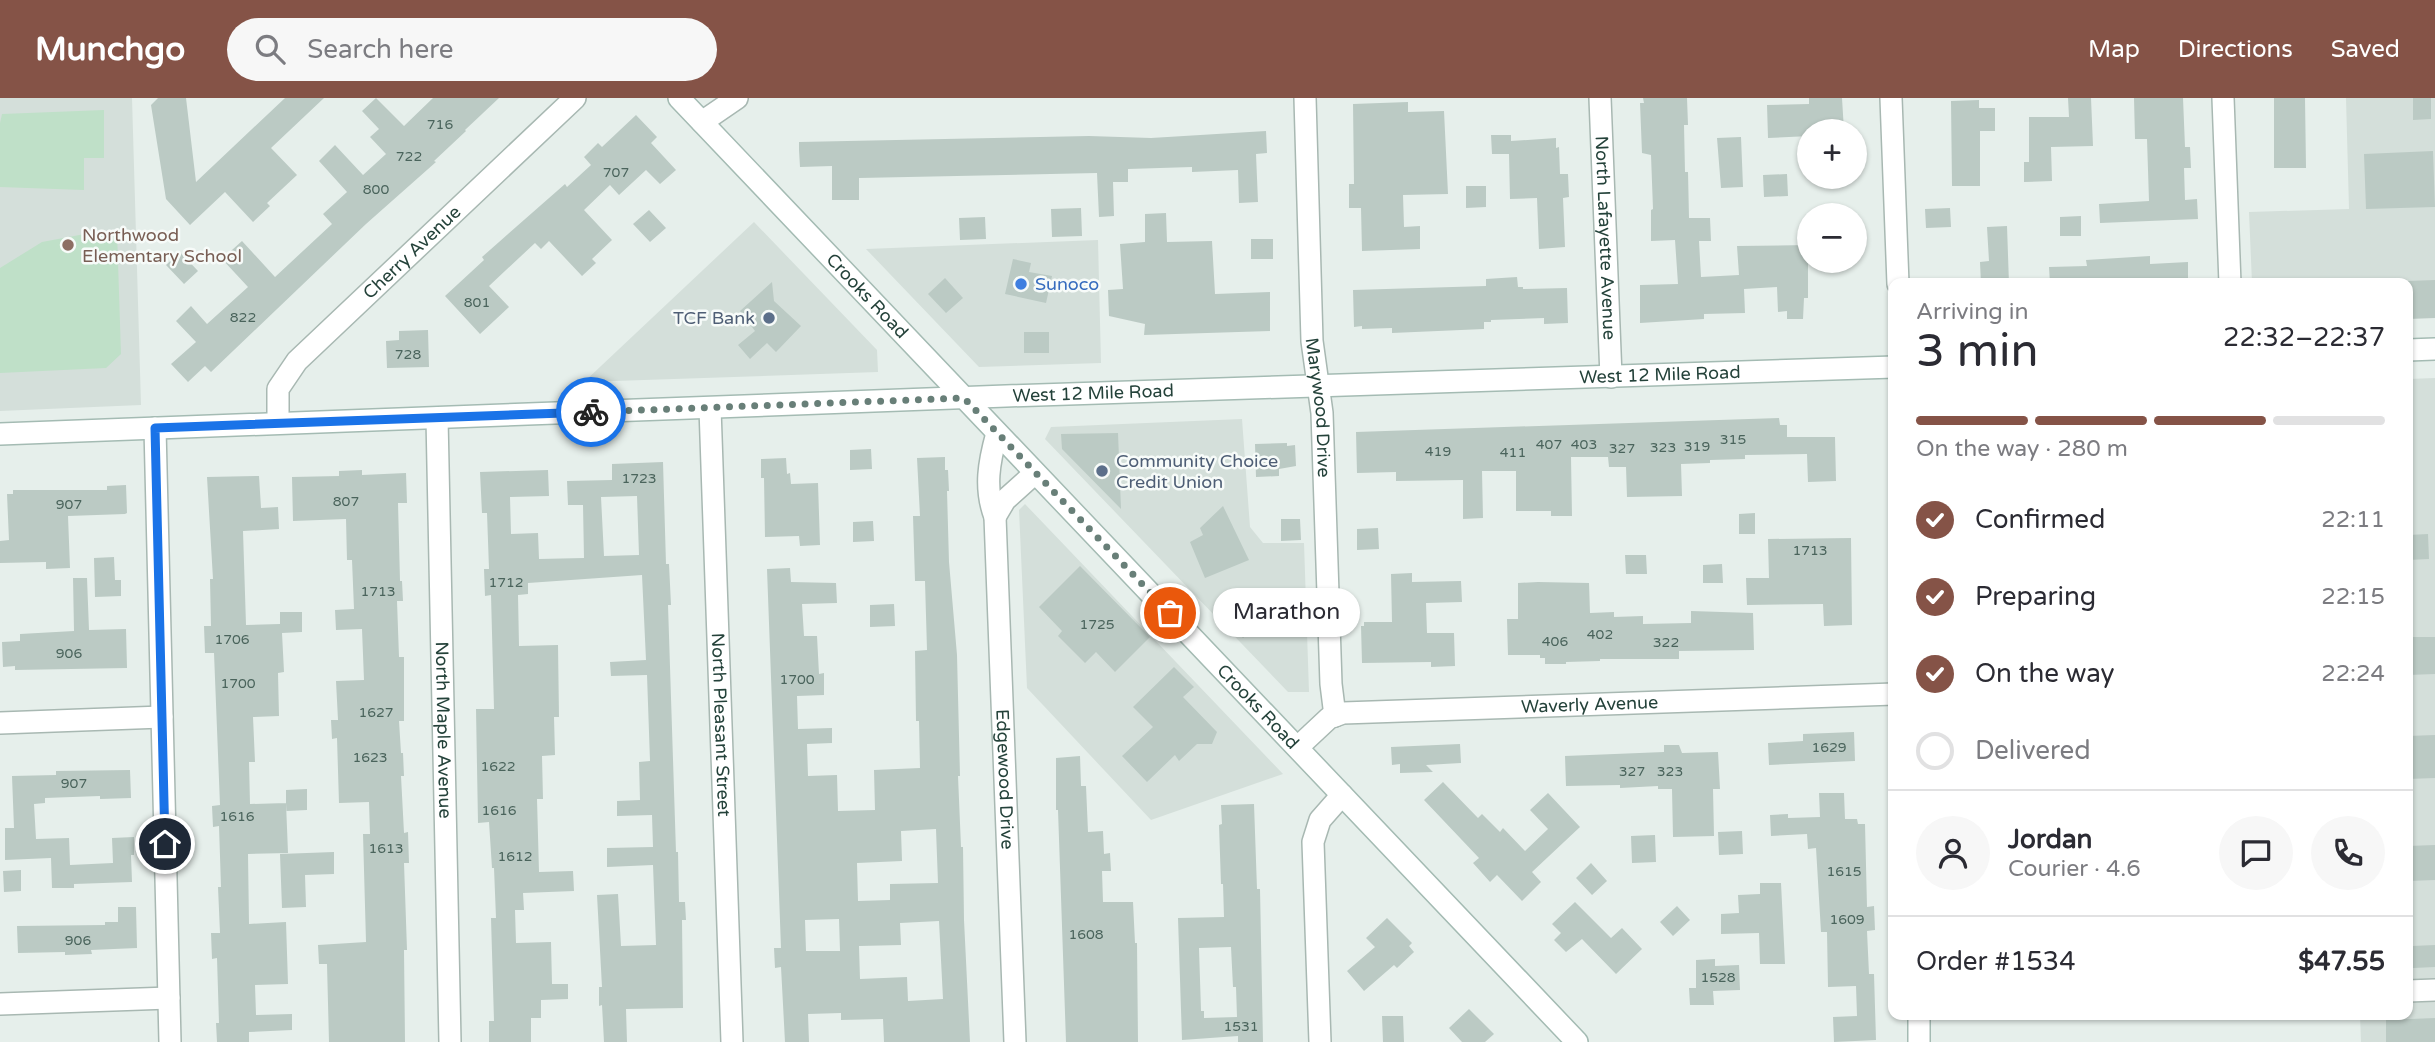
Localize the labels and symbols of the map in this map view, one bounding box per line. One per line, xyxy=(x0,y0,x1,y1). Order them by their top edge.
house number: 716 xyxy=(427,116,453,133)
street label: North Lafayette Avenue xyxy=(1591,135,1621,340)
house number: 722 xyxy=(396,148,422,165)
house number: 707 xyxy=(603,164,629,181)
house number: 800 xyxy=(363,181,389,198)
street label: Cherry Avenue xyxy=(358,201,465,304)
place label: Northwood Elementary School xyxy=(82,224,242,267)
marker: Northwood Elementary School xyxy=(60,237,76,253)
street label: Crooks Road xyxy=(822,249,913,343)
place label: Sunoco xyxy=(1035,273,1099,295)
marker: Sunoco xyxy=(1013,276,1029,292)
house number: 801 xyxy=(464,294,490,311)
place label: TCF Bank xyxy=(673,307,755,329)
house number: 822 xyxy=(230,309,256,326)
marker: TCF Bank xyxy=(761,310,777,326)
street label: Marywood Drive xyxy=(1301,336,1335,478)
house number: 728 xyxy=(395,346,421,363)
street label: West 12 Mile Road xyxy=(1579,361,1741,388)
courier xyxy=(556,377,626,447)
street label: West 12 Mile Road xyxy=(1012,380,1174,407)
house number: 315 xyxy=(1720,431,1746,448)
house number: 407 xyxy=(1536,436,1562,453)
house number: 403 xyxy=(1571,436,1597,453)
house number: 319 xyxy=(1684,438,1710,455)
house number: 323 xyxy=(1650,439,1676,456)
house number: 327 xyxy=(1609,440,1635,457)
house number: 419 xyxy=(1425,443,1451,460)
house number: 411 xyxy=(1500,444,1526,461)
place label: Community Choice Credit Union xyxy=(1116,450,1278,493)
marker: Community Choice Credit Union xyxy=(1094,463,1110,479)
house number: 1723 xyxy=(621,470,657,487)
house number: 807 xyxy=(333,493,359,510)
house number: 907 xyxy=(56,496,82,513)
house number: 1713 xyxy=(1792,542,1828,559)
house number: 1712 xyxy=(488,574,524,591)
house number: 1713 xyxy=(360,583,396,600)
pin xyxy=(1140,583,1200,643)
callout: Marathon xyxy=(1212,588,1359,638)
house number: 1725 xyxy=(1079,616,1115,633)
house number: 402 xyxy=(1587,626,1613,643)
house number: 1706 xyxy=(214,631,250,648)
street label: North Pleasant Street xyxy=(707,632,735,817)
house number: 406 xyxy=(1542,633,1568,650)
house number: 322 xyxy=(1653,634,1679,651)
street label: North Maple Avenue xyxy=(431,641,456,819)
house number: 906 xyxy=(56,645,82,662)
street label: Crooks Road xyxy=(1212,659,1304,754)
house number: 1700 xyxy=(779,671,815,688)
house number: 1700 xyxy=(220,675,256,692)
street label: Waverly Avenue xyxy=(1521,691,1659,718)
house number: 1627 xyxy=(358,704,394,721)
street label: Edgewood Drive xyxy=(991,709,1019,850)
house number: 1629 xyxy=(1811,739,1847,756)
house number: 1623 xyxy=(352,749,388,766)
house number: 1622 xyxy=(480,758,516,775)
house number: 327 xyxy=(1619,763,1645,780)
house number: 323 xyxy=(1657,763,1683,780)
house number: 907 xyxy=(61,775,87,792)
house number: 1616 xyxy=(481,802,517,819)
house number: 1616 xyxy=(219,808,255,825)
pin xyxy=(135,814,195,874)
house number: 1613 xyxy=(368,840,404,857)
house number: 1612 xyxy=(497,848,533,865)
house number: 1615 xyxy=(1826,863,1862,880)
house number: 1609 xyxy=(1829,911,1865,928)
house number: 1608 xyxy=(1068,926,1104,943)
house number: 906 xyxy=(65,932,91,949)
house number: 1528 xyxy=(1700,969,1736,986)
house number: 1531 xyxy=(1223,1018,1259,1035)

